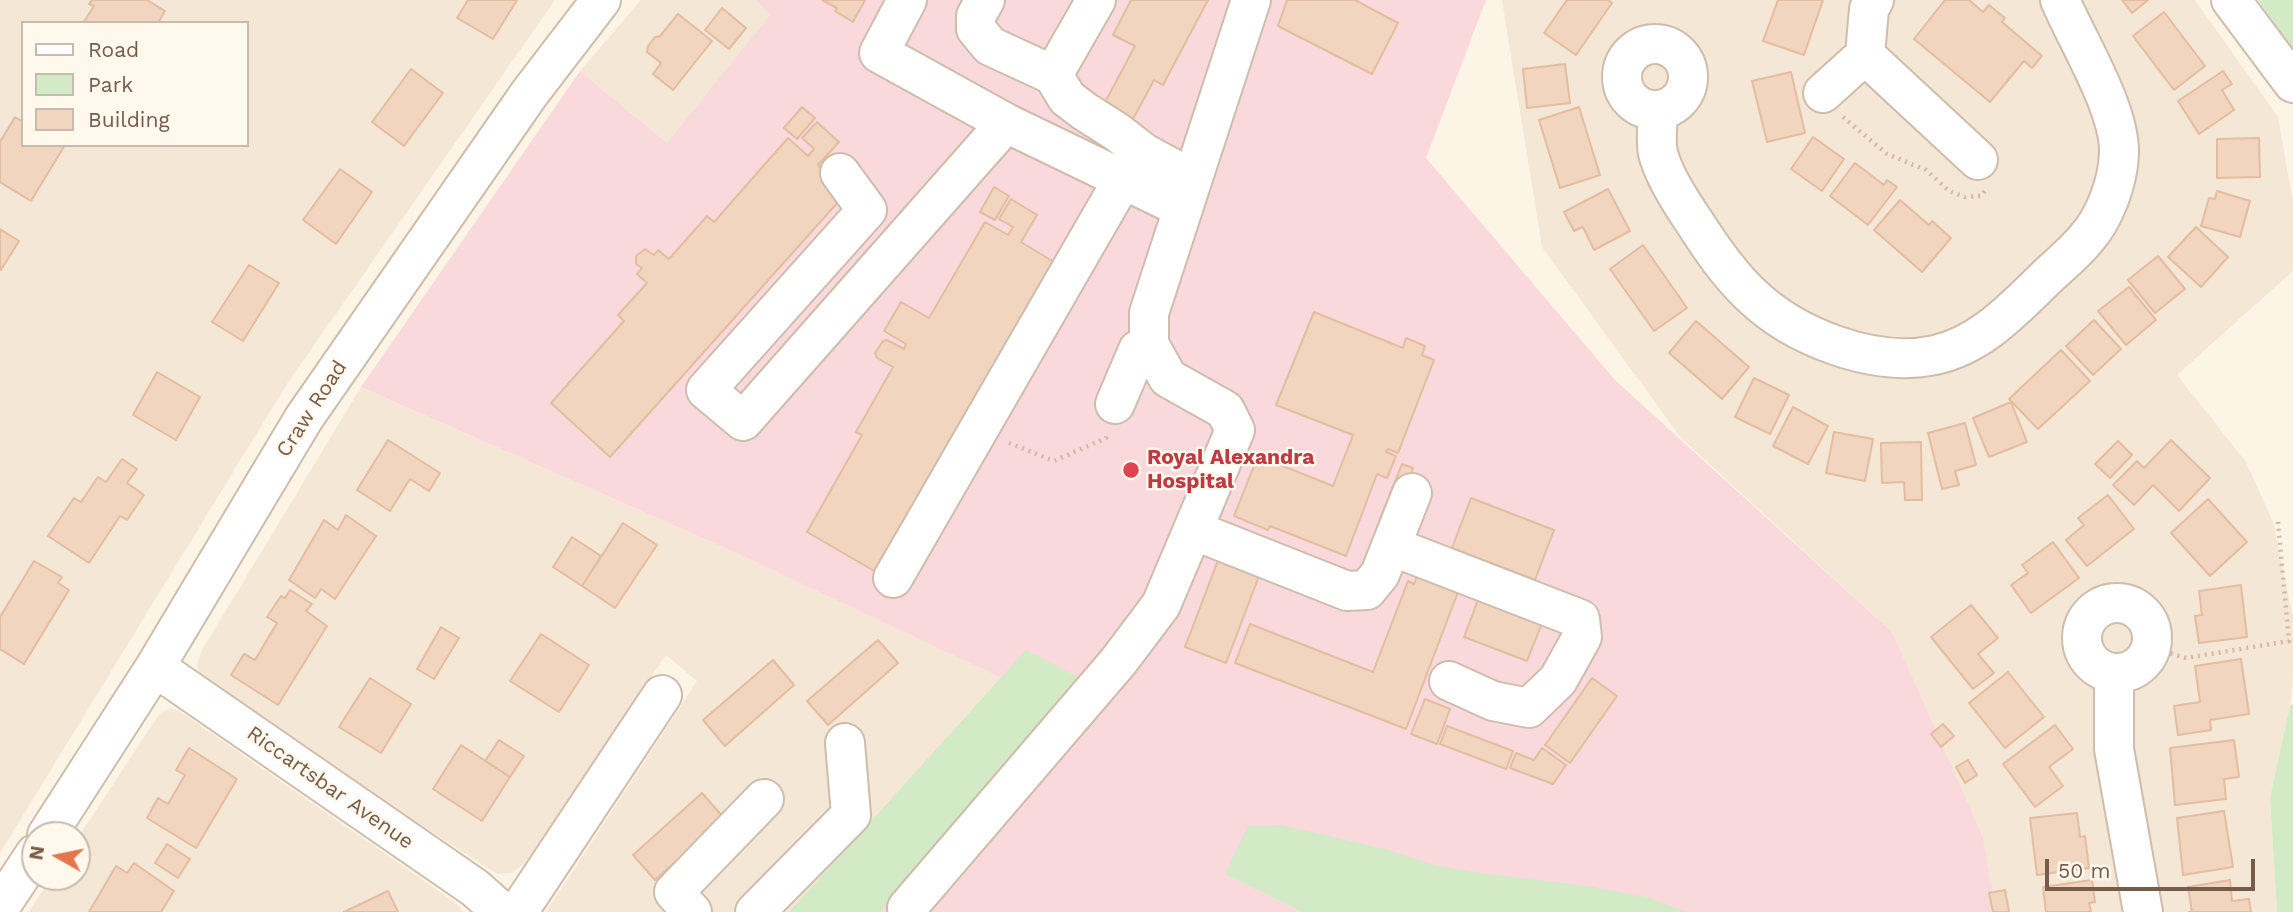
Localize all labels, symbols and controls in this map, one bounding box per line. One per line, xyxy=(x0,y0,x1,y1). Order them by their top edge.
legend xyxy=(21,21,248,147)
text: Road xyxy=(88,37,139,62)
text: Park xyxy=(88,72,133,97)
text: Building xyxy=(88,107,170,132)
street label: Craw Road xyxy=(271,356,353,462)
place label: Royal Alexandra Hospital xyxy=(1147,445,1314,495)
marker: Royal Alexandra Hospital xyxy=(1121,460,1141,480)
street label: Riccartsbar Avenue xyxy=(242,721,418,855)
north arrow xyxy=(21,821,91,891)
text: N xyxy=(24,844,49,862)
scale bar xyxy=(2048,846,2258,890)
text: 50 m xyxy=(2058,858,2110,883)

